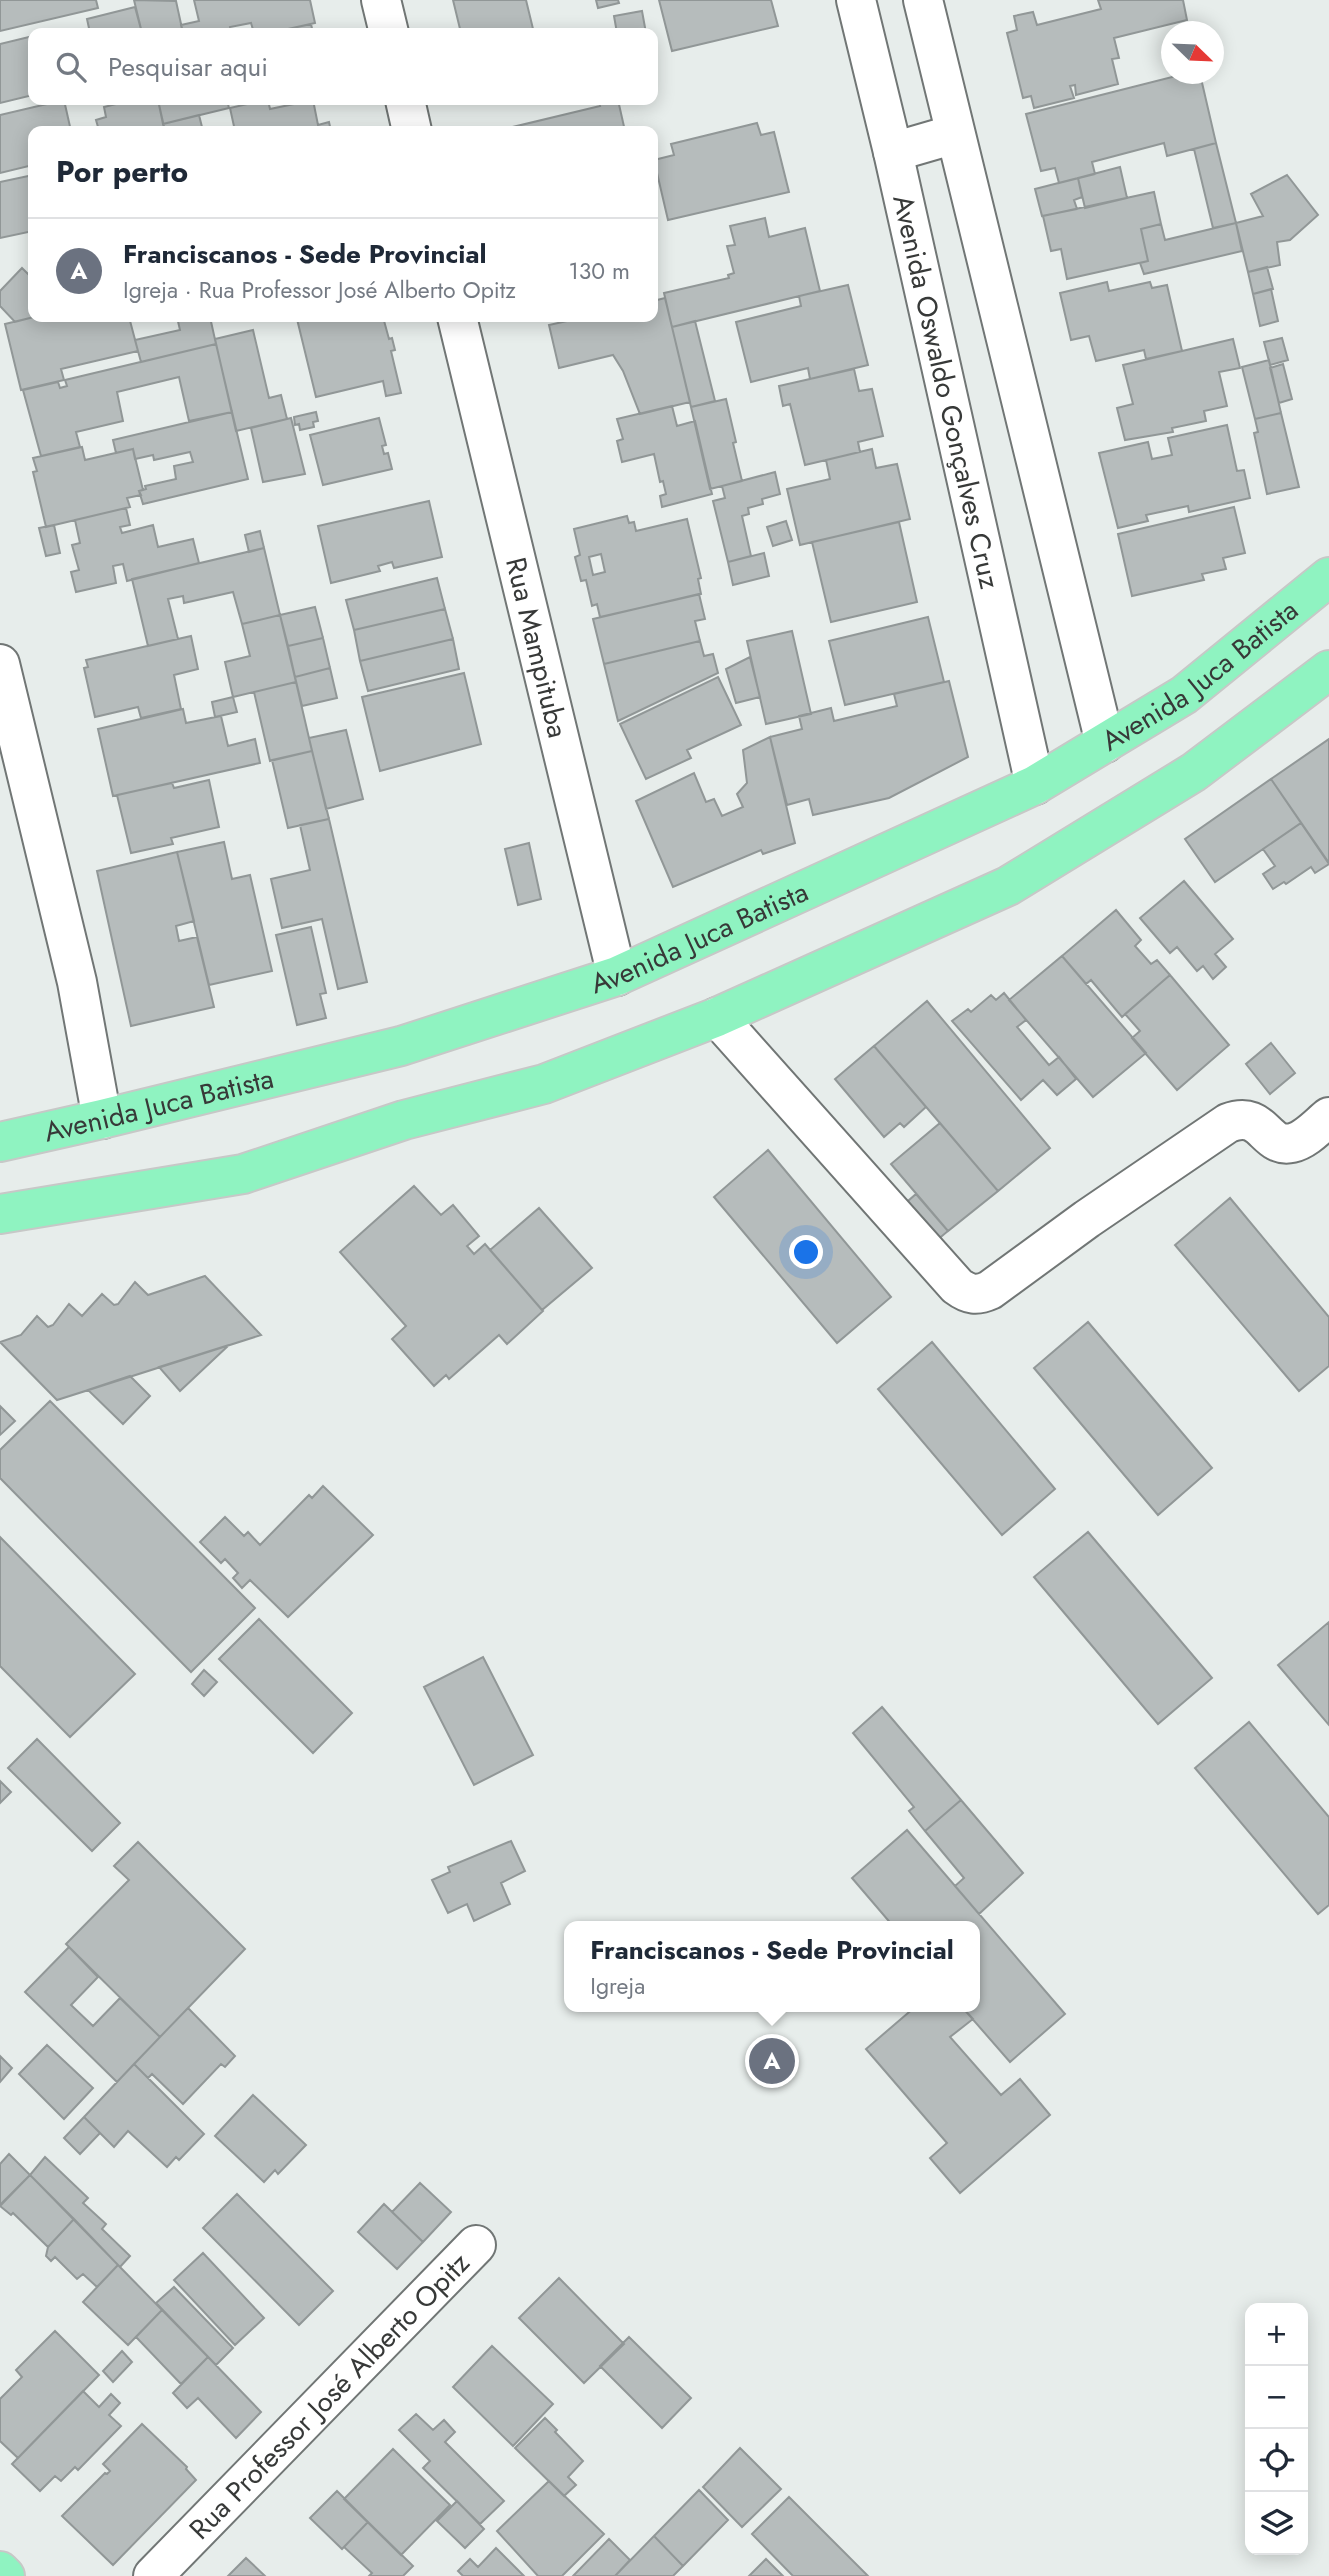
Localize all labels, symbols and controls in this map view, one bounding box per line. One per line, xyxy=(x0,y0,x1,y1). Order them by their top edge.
north arrow xyxy=(1161,21,1224,84)
search box xyxy=(28,28,658,105)
icon: search xyxy=(52,48,90,86)
text: Pesquisar aqui xyxy=(108,48,268,86)
text: Por perto xyxy=(56,150,188,193)
street label: Avenida Oswaldo Gonçalves Cruz xyxy=(882,191,1010,593)
text: Franciscanos - Sede Provincial xyxy=(123,235,486,273)
text: A xyxy=(71,254,87,288)
text: 130 m xyxy=(568,254,630,288)
text: Igreja · Rua Professor José Alberto Opitz xyxy=(123,273,516,307)
street label: Rua Mampituba xyxy=(495,553,578,742)
street label: Avenida Juca Batista xyxy=(1094,590,1307,761)
street label: Avenida Juca Batista xyxy=(585,871,815,1004)
street label: Avenida Juca Batista xyxy=(40,1058,278,1152)
your location xyxy=(789,1235,823,1269)
popup xyxy=(564,1921,980,2012)
text: Franciscanos - Sede Provincial xyxy=(590,1931,954,1969)
text: Igreja xyxy=(590,1969,645,2003)
pin: A xyxy=(749,2035,795,2087)
street label: Rua Professor José Alberto Opitz xyxy=(180,2243,479,2549)
map controls xyxy=(1245,2303,1308,2555)
button: + xyxy=(1245,2303,1308,2366)
button: − xyxy=(1245,2366,1308,2429)
button: locate xyxy=(1245,2429,1308,2492)
button: layers xyxy=(1245,2492,1308,2555)

